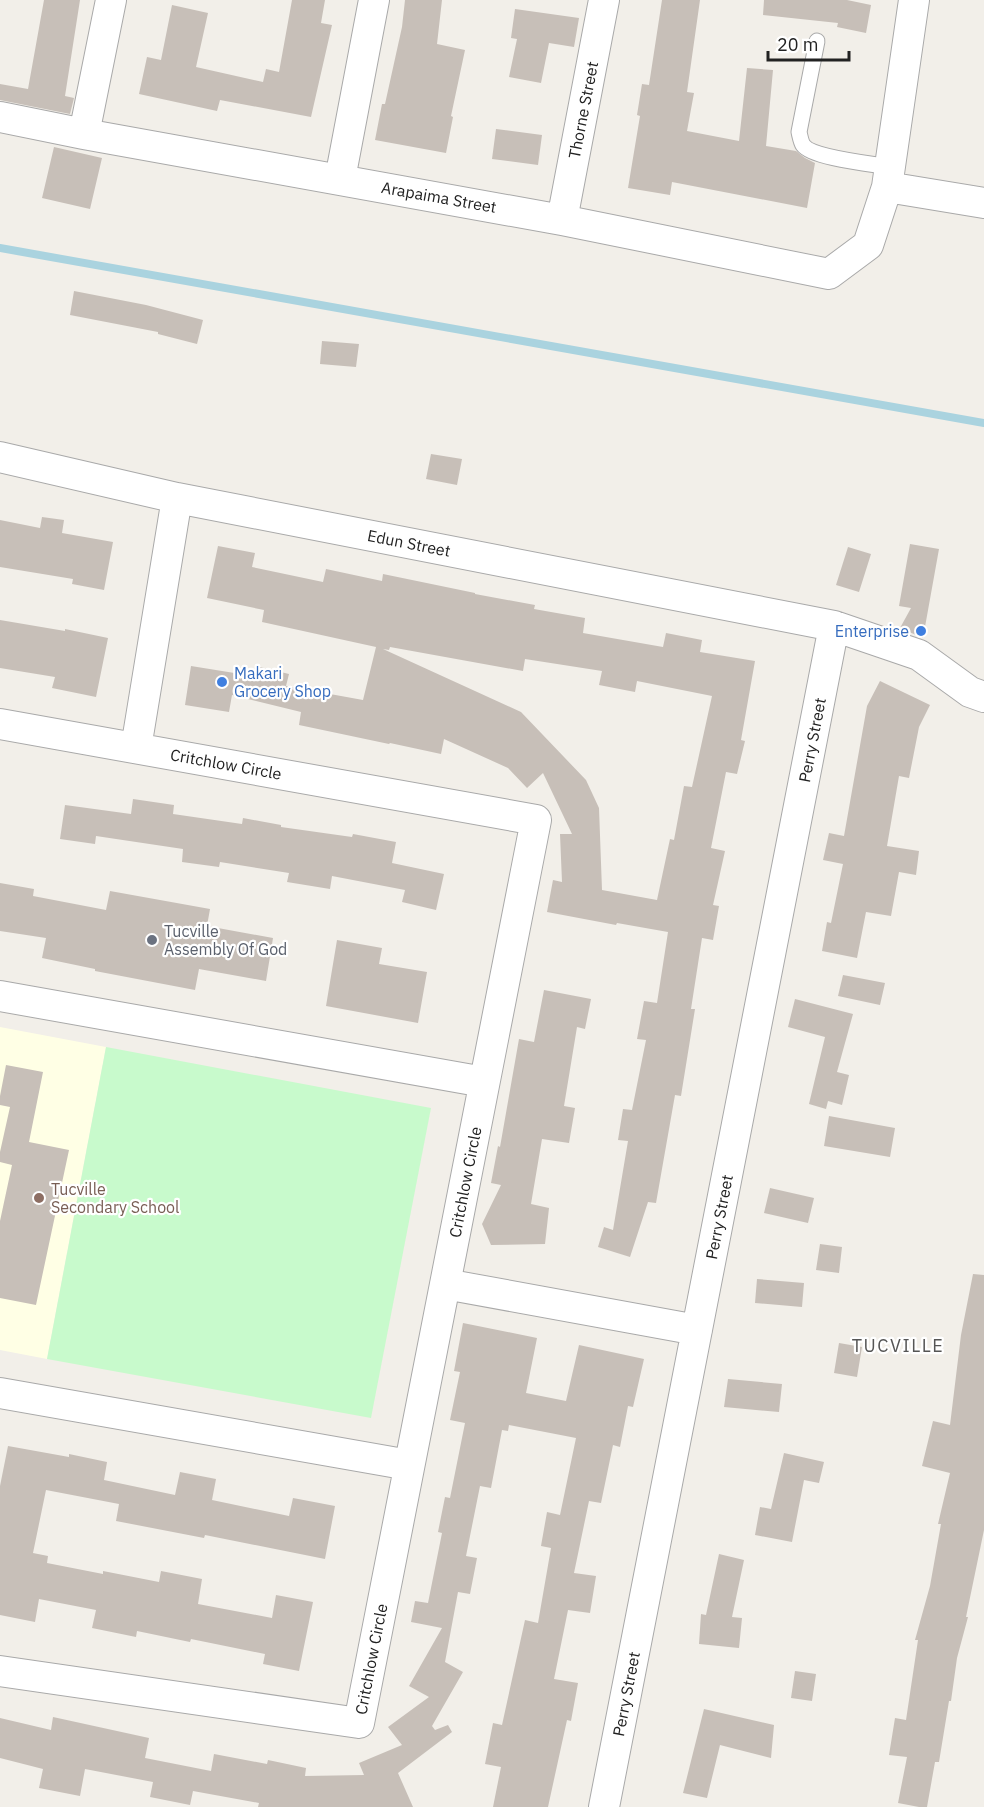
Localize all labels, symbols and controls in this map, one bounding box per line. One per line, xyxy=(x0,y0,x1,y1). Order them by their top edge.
scale bar xyxy=(768,24,849,62)
text: 20 m xyxy=(777,33,819,56)
street label: Thorne Street xyxy=(564,60,602,160)
street label: Arapaima Street xyxy=(380,177,498,217)
street label: Edun Street xyxy=(366,525,452,561)
place label: Enterprise xyxy=(835,621,909,641)
marker: Enterprise xyxy=(914,624,928,638)
place label: Makari Grocery Shop xyxy=(234,663,331,701)
marker: Makari Grocery Shop xyxy=(215,675,229,689)
street label: Perry Street xyxy=(794,696,830,784)
street label: Critchlow Circle xyxy=(169,744,283,784)
place label: Tucville Assembly Of God xyxy=(164,921,287,959)
marker: Tucville Assembly Of God xyxy=(145,933,159,947)
street label: Critchlow Circle xyxy=(444,1125,486,1239)
street label: Perry Street xyxy=(701,1173,737,1261)
place label: Tucville Secondary School xyxy=(51,1179,179,1217)
marker: Tucville Secondary School xyxy=(32,1191,46,1205)
district label: TUCVILLE xyxy=(852,1334,944,1357)
street label: Critchlow Circle xyxy=(350,1602,392,1716)
street label: Perry Street xyxy=(608,1650,644,1738)

